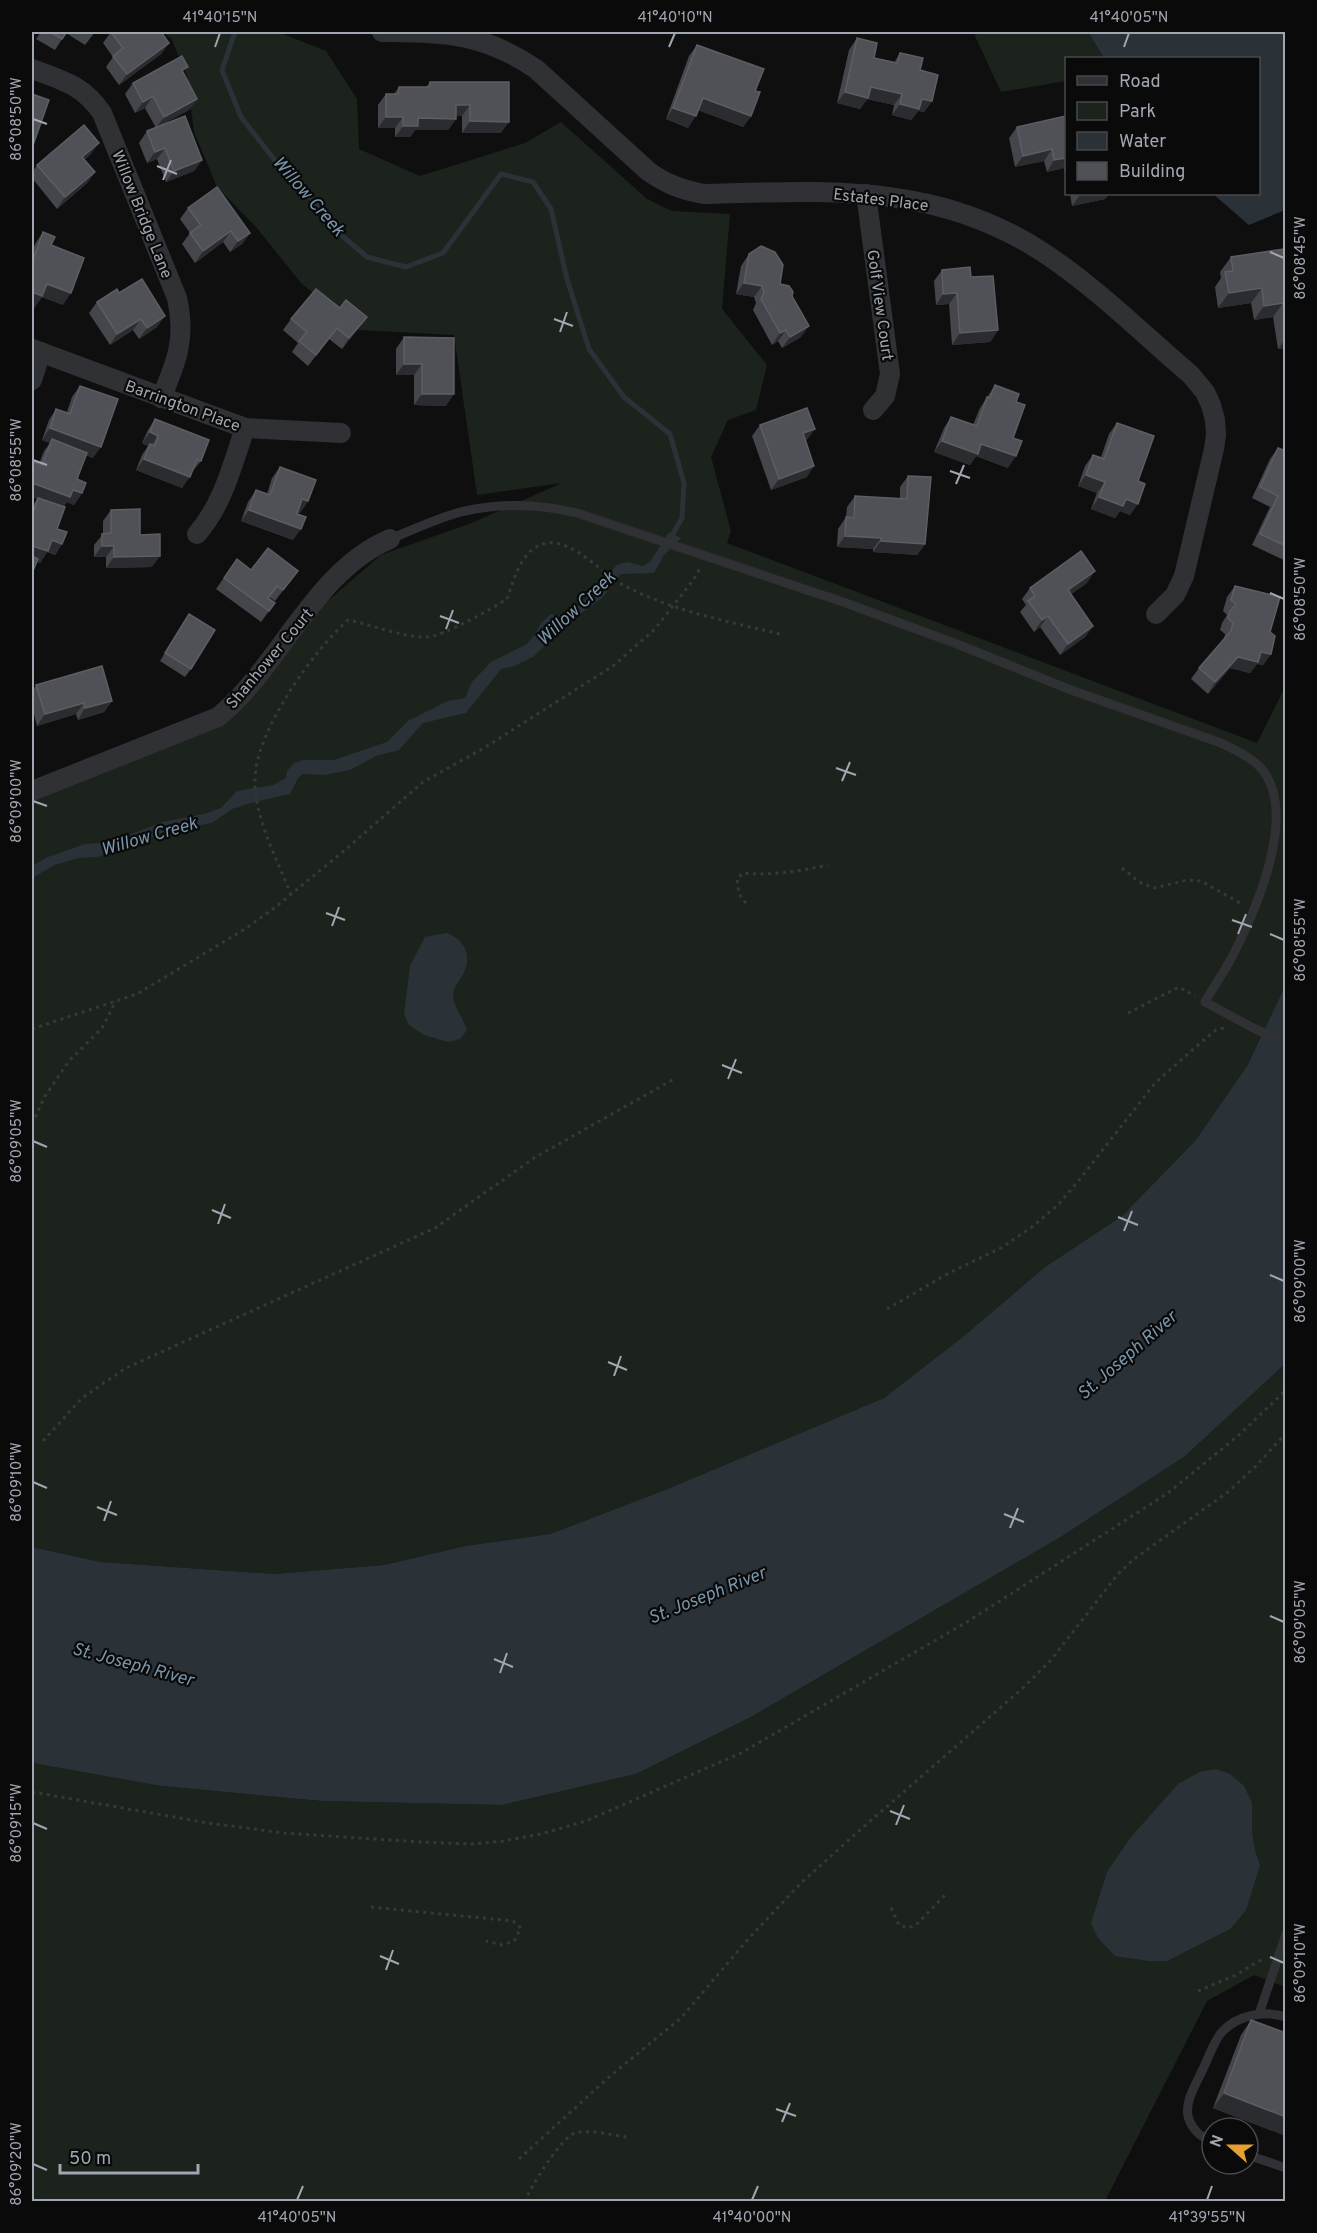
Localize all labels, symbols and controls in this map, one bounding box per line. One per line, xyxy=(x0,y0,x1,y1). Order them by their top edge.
text: 41°40'15"N xyxy=(183,9,257,28)
text: 41°40'10"N xyxy=(637,9,713,28)
text: 41°40'05"N xyxy=(1090,9,1168,28)
legend xyxy=(1065,57,1260,195)
text: Road xyxy=(1119,71,1161,94)
text: 86°08'50"W xyxy=(8,77,27,161)
text: Park xyxy=(1119,101,1156,124)
text: Water xyxy=(1119,131,1166,154)
street label: Willow Bridge Lane xyxy=(106,148,176,282)
water label: Willow Creek xyxy=(267,152,350,243)
text: Building xyxy=(1119,161,1185,184)
street label: Estates Place xyxy=(832,185,930,217)
text: 86°08'45"W xyxy=(1292,216,1311,300)
street label: Golf View Court xyxy=(861,249,897,362)
street label: Barrington Place xyxy=(122,377,243,437)
text: 86°08'55"W xyxy=(8,418,27,502)
text: 86°08'50"W xyxy=(1292,557,1311,641)
water label: Willow Creek xyxy=(533,566,622,651)
street label: Shanhower Court xyxy=(223,605,318,714)
text: 86°09'00"W xyxy=(8,759,27,843)
water label: Willow Creek xyxy=(99,812,201,862)
text: 86°08'55"W xyxy=(1292,898,1311,982)
text: 86°09'05"W xyxy=(8,1099,27,1183)
text: 86°09'00"W xyxy=(1292,1239,1311,1323)
water label: St. Joseph River xyxy=(1073,1305,1184,1406)
text: 86°09'10"W xyxy=(8,1442,27,1522)
water label: St. Joseph River xyxy=(645,1562,772,1630)
text: 86°09'05"W xyxy=(1292,1580,1311,1664)
water label: St. Joseph River xyxy=(69,1638,198,1693)
text: 86°09'15"W xyxy=(8,1783,27,1863)
text: 86°09'10"W xyxy=(1292,1923,1311,2003)
north arrow xyxy=(1200,2116,1260,2176)
text: 86°09'20"W xyxy=(8,2122,27,2206)
text: N xyxy=(1206,2132,1229,2150)
scale bar xyxy=(60,2137,198,2175)
text: 50 m xyxy=(69,2148,111,2171)
text: 41°40'05"N xyxy=(258,2209,336,2228)
text: 41°40'00"N xyxy=(712,2209,792,2228)
text: 41°39'55"N xyxy=(1168,2209,1246,2228)

